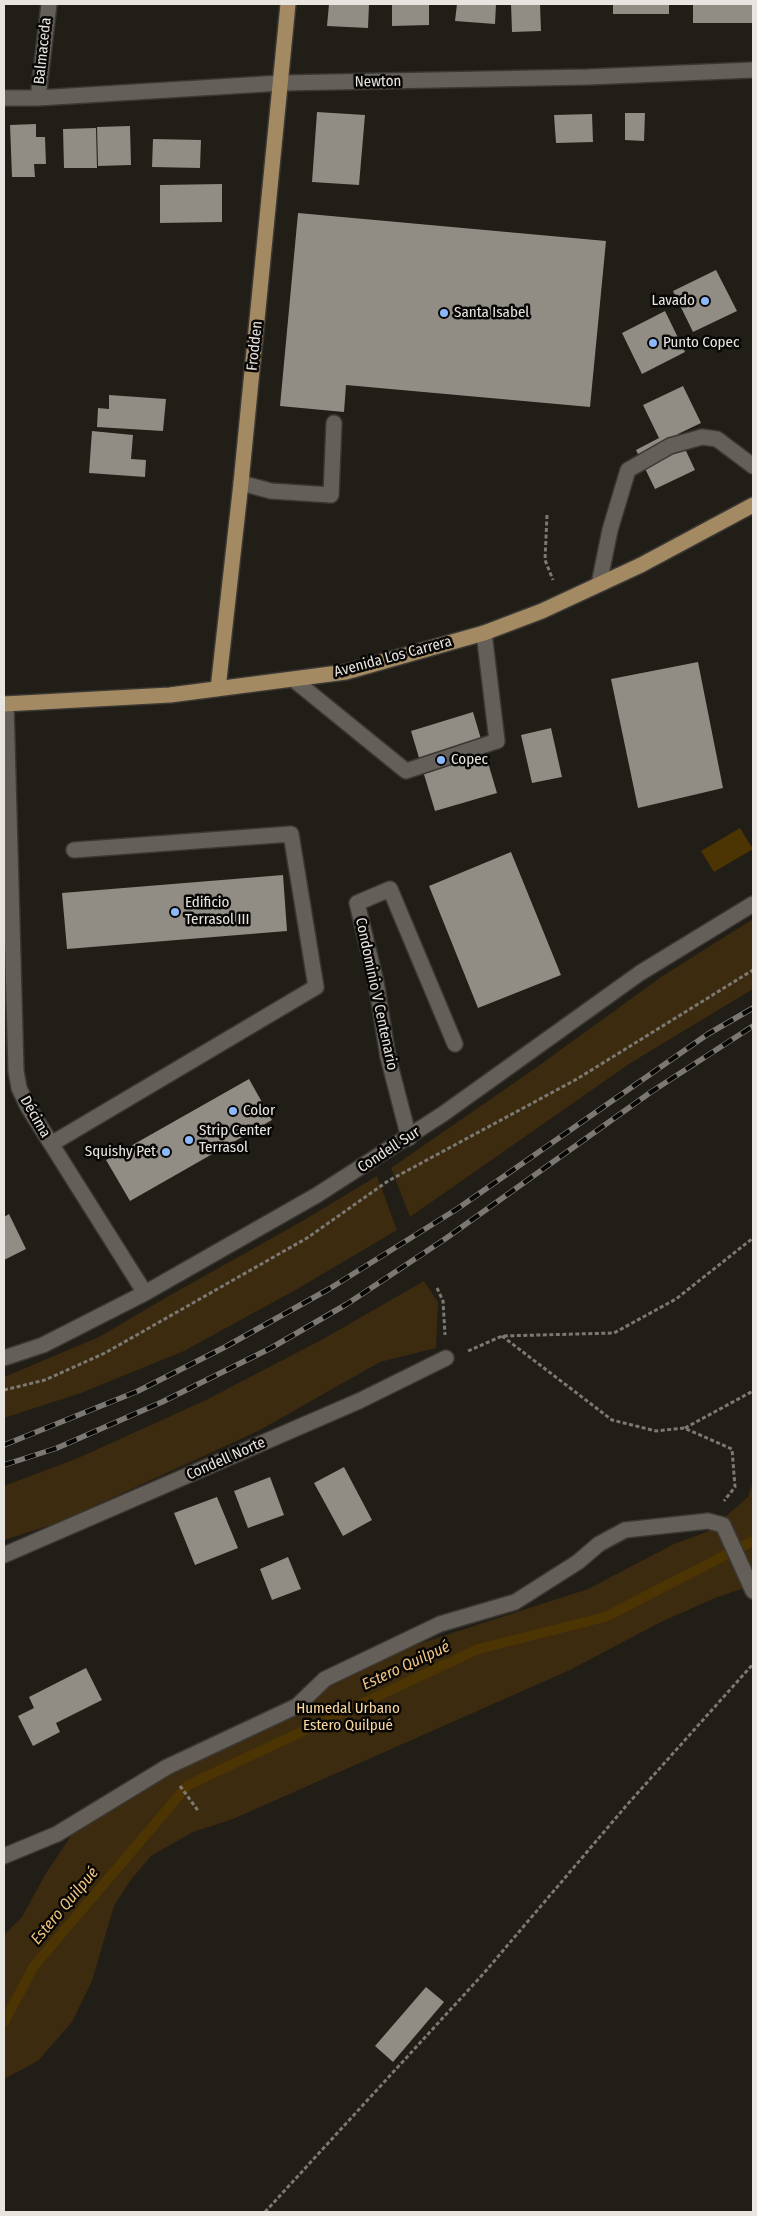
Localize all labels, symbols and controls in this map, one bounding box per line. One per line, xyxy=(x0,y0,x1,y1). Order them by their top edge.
street label: Balmaceda xyxy=(31,17,55,85)
street label: Newton xyxy=(354,73,402,91)
place label: Lavado xyxy=(652,292,695,310)
marker: Lavado xyxy=(699,295,711,307)
place label: Santa Isabel xyxy=(454,304,529,322)
marker: Santa Isabel xyxy=(438,307,450,319)
street label: Frodden xyxy=(243,320,267,372)
place label: Punto Copec xyxy=(663,334,739,352)
marker: Punto Copec xyxy=(647,337,659,349)
street label: Avenida Los Carrera xyxy=(332,633,454,681)
place label: Copec xyxy=(451,751,488,769)
marker: Copec xyxy=(435,754,447,766)
place label: Edificio Terrasol III xyxy=(185,894,249,929)
marker: Edificio Terrasol III xyxy=(169,906,181,918)
street label: Condominio V Centenario xyxy=(351,916,401,1072)
street label: Décima xyxy=(16,1093,54,1141)
place label: Color xyxy=(243,1102,275,1120)
marker: Color xyxy=(227,1105,239,1117)
place label: Strip Center Terrasol xyxy=(199,1122,272,1157)
street label: Condell Sur xyxy=(355,1123,423,1177)
marker: Strip Center Terrasol xyxy=(183,1134,195,1146)
place label: Squishy Pet xyxy=(85,1143,156,1161)
marker: Squishy Pet xyxy=(160,1146,172,1158)
street label: Condell Norte xyxy=(184,1434,268,1484)
water label: Estero Quilpué xyxy=(359,1637,453,1695)
park label: Humedal Urbano Estero Quilpué xyxy=(296,1700,400,1735)
water label: Estero Quilpué xyxy=(27,1864,103,1948)

